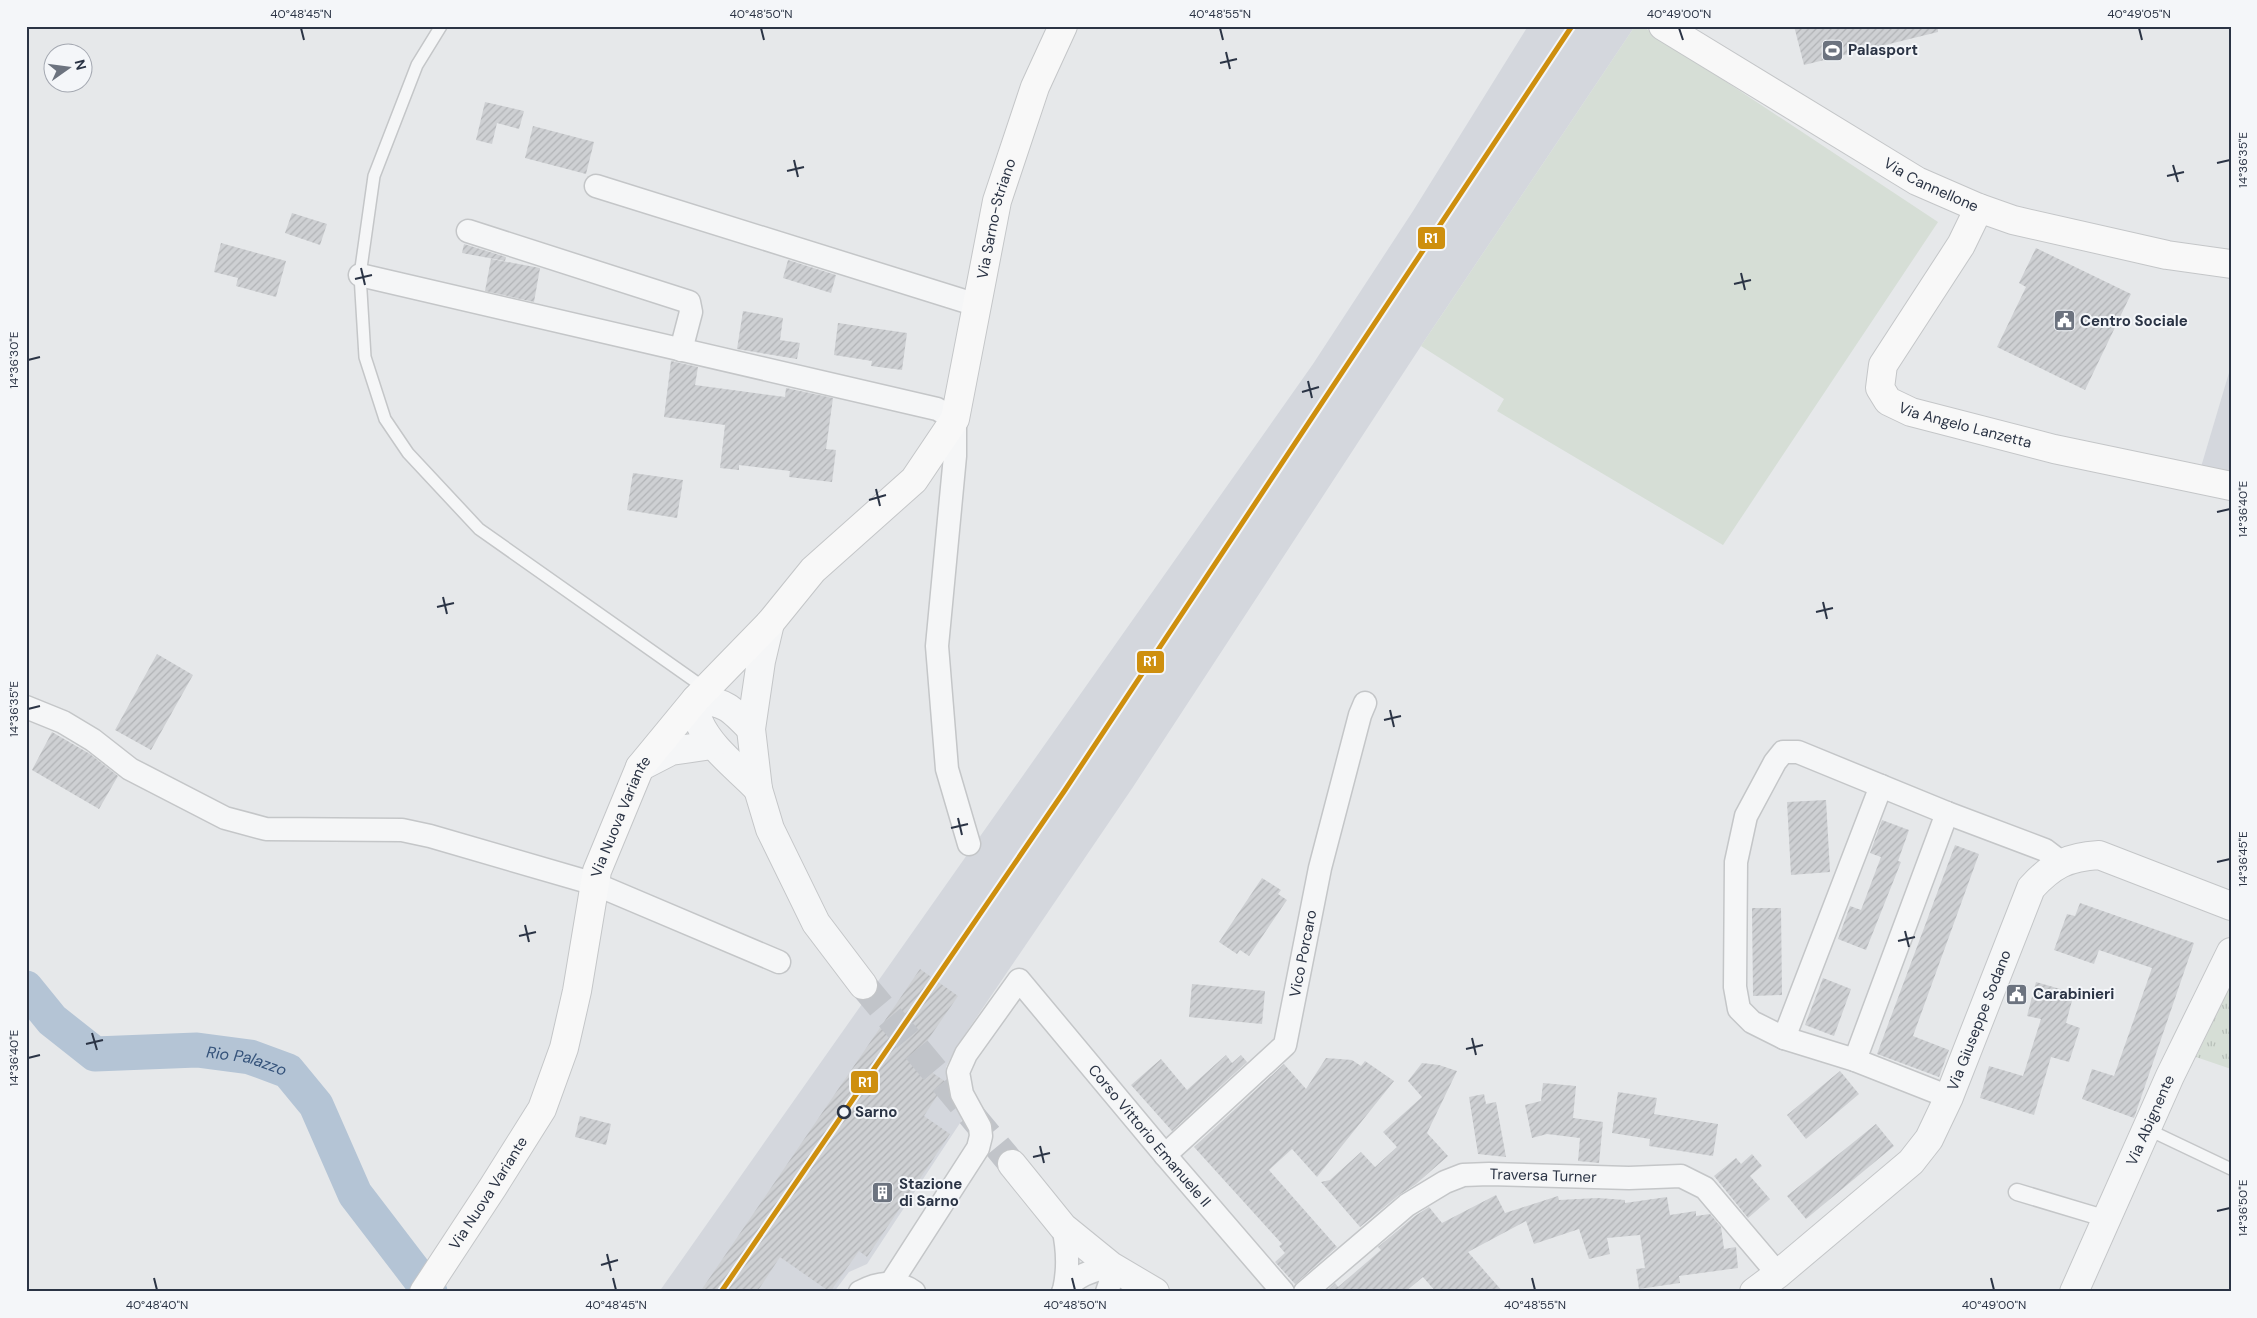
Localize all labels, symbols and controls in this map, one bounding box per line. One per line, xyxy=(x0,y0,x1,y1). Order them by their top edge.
text: 40°48'45"N xyxy=(270,6,332,22)
text: 40°48'50"N xyxy=(729,6,793,22)
text: 40°48'55"N xyxy=(1189,6,1251,22)
text: 40°49'00"N xyxy=(1647,6,1711,22)
text: 40°49'05"N xyxy=(2107,6,2171,22)
sports icon: Palasport xyxy=(1820,38,1844,62)
place label: Palasport xyxy=(1848,40,1918,60)
north arrow xyxy=(42,42,92,92)
text: N xyxy=(71,58,91,72)
text: 14°36'35"E xyxy=(2235,132,2251,188)
street label: Via Cannellone xyxy=(1880,153,1982,217)
street label: Via Sarno-Striano xyxy=(972,156,1021,281)
line badge: R1 xyxy=(1417,226,1446,250)
text: R1 xyxy=(1424,229,1438,247)
public building icon: Centro Sociale xyxy=(2052,309,2076,333)
place label: Centro Sociale xyxy=(2080,311,2188,331)
text: 14°36'30"E xyxy=(6,331,22,389)
street label: Via Angelo Lanzetta xyxy=(1895,397,2034,453)
text: 14°36'40"E xyxy=(2235,480,2251,537)
line badge: R1 xyxy=(1136,650,1165,674)
text: R1 xyxy=(1143,652,1157,670)
text: 14°36'35"E xyxy=(6,681,22,737)
street label: Via Nuova Variante xyxy=(586,751,655,879)
text: 14°36'45"E xyxy=(2235,831,2251,887)
street label: Vico Porcaro xyxy=(1285,908,1321,999)
street label: Via Giuseppe Sodano xyxy=(1942,947,2016,1094)
public building icon: Carabinieri xyxy=(2005,982,2029,1006)
place label: Carabinieri xyxy=(2033,984,2114,1004)
text: 14°36'40"E xyxy=(6,1029,22,1086)
water label: Rio Palazzo xyxy=(205,1041,290,1081)
street label: Corso Vittorio Emanuele II xyxy=(1084,1060,1215,1211)
line badge: R1 xyxy=(850,1070,879,1094)
street label: Via Abignente xyxy=(2121,1072,2179,1169)
text: R1 xyxy=(858,1073,872,1091)
place label: Sarno xyxy=(855,1102,897,1122)
marker: Sarno xyxy=(837,1105,851,1119)
street label: Via Nuova Variante xyxy=(445,1133,532,1253)
street label: Traversa Turner xyxy=(1489,1164,1597,1187)
place label: Stazione di Sarno xyxy=(899,1174,962,1211)
text: 14°36'50"E xyxy=(2235,1179,2251,1237)
building icon: Stazione di Sarno xyxy=(871,1181,895,1205)
text: 40°48'40"N xyxy=(126,1297,188,1313)
text: 40°48'45"N xyxy=(585,1297,647,1313)
text: 40°48'50"N xyxy=(1043,1297,1107,1313)
text: 40°48'55"N xyxy=(1504,1297,1566,1313)
text: 40°49'00"N xyxy=(1962,1297,2026,1313)

